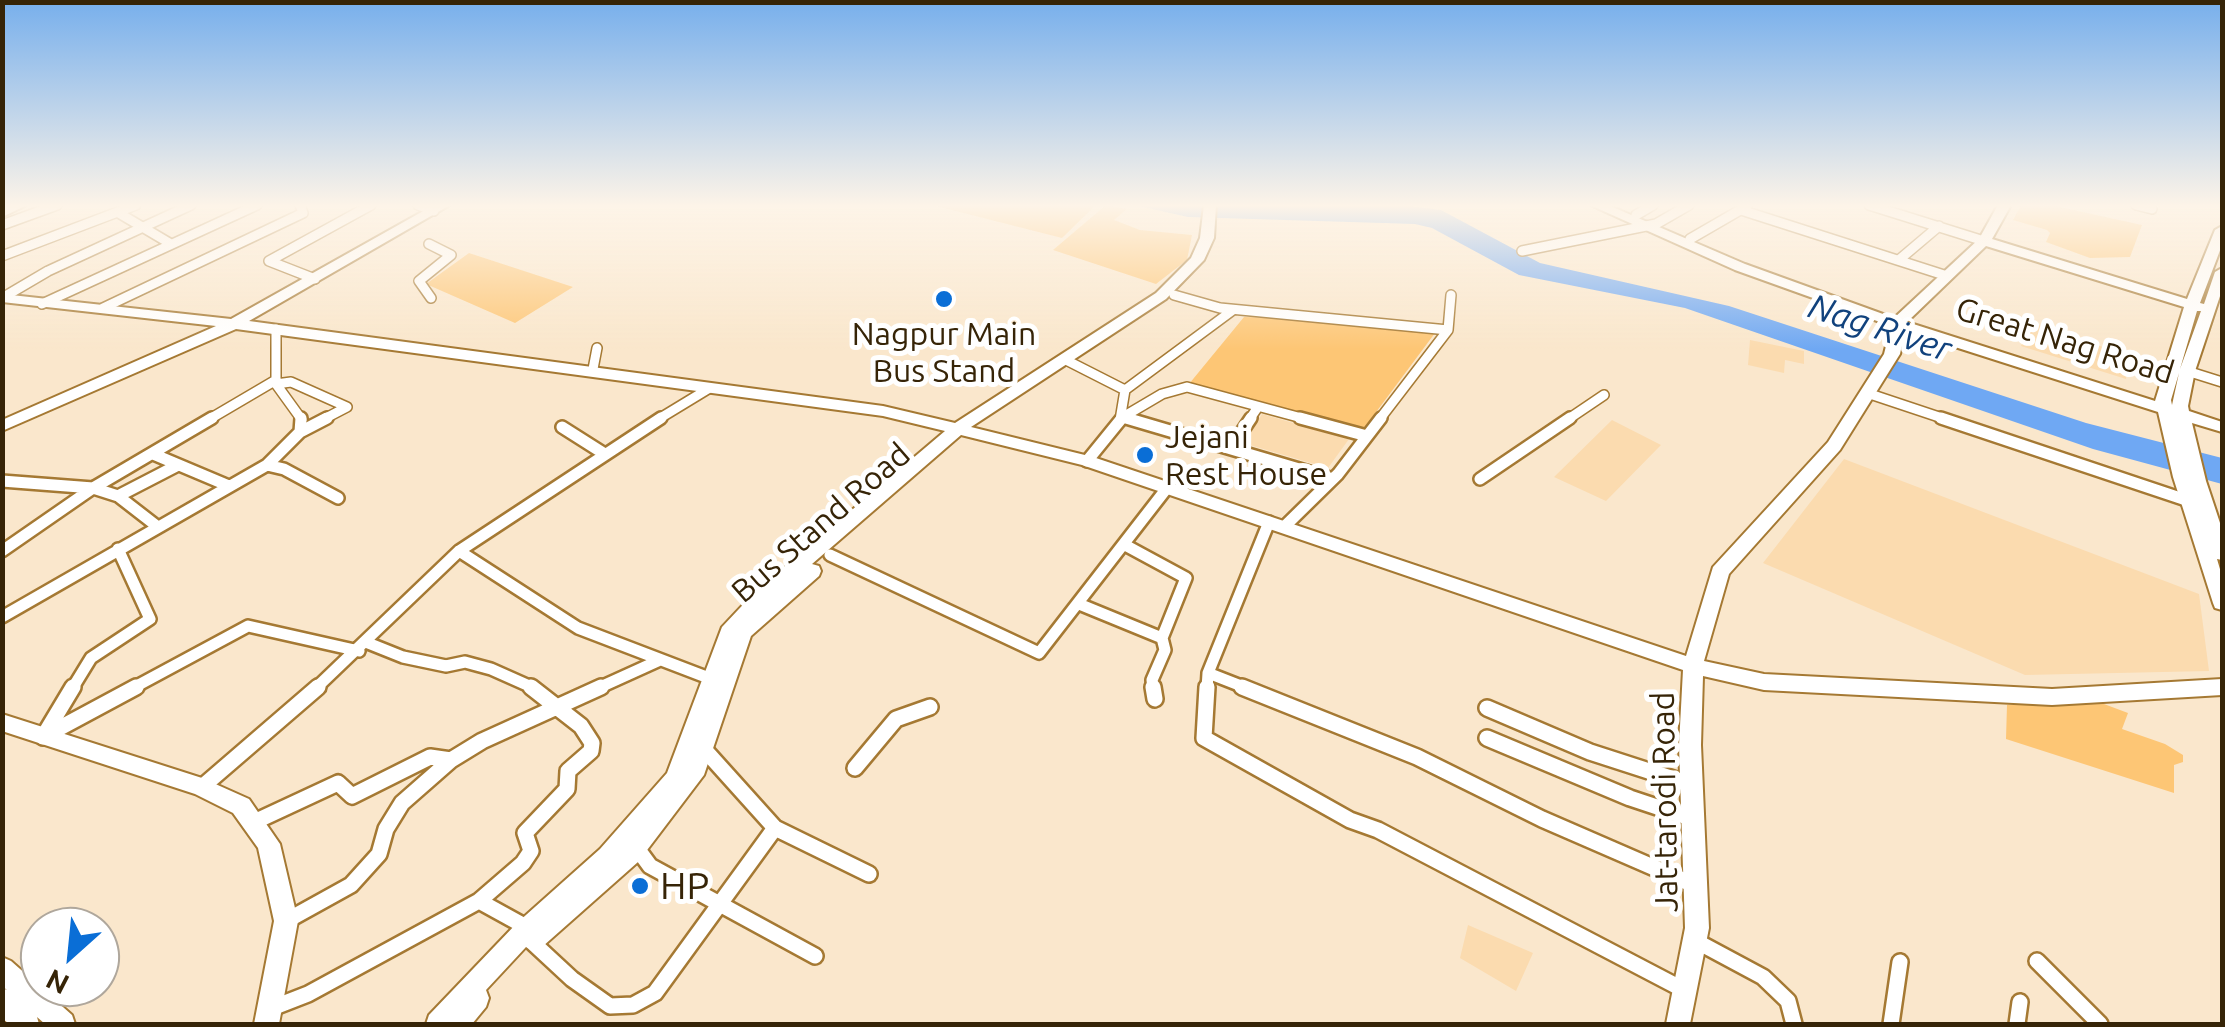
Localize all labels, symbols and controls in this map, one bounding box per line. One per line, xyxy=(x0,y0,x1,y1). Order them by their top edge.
water label: Nag River xyxy=(1803,285,1957,371)
marker: Nagpur Main Bus Stand xyxy=(933,288,955,310)
street label: Great Nag Road xyxy=(1951,290,2179,392)
place label: Nagpur Main Bus Stand xyxy=(852,315,1036,390)
place label: Jejani Rest House xyxy=(1165,418,1327,493)
street label: Bus Stand Road xyxy=(724,435,918,611)
marker: Jejani Rest House xyxy=(1134,444,1156,466)
street label: Jat-tarodi Road xyxy=(1644,691,1686,913)
place label: HP xyxy=(660,863,709,909)
marker: HP xyxy=(629,875,651,897)
north arrow xyxy=(20,907,120,1007)
text: N xyxy=(41,964,73,1001)

